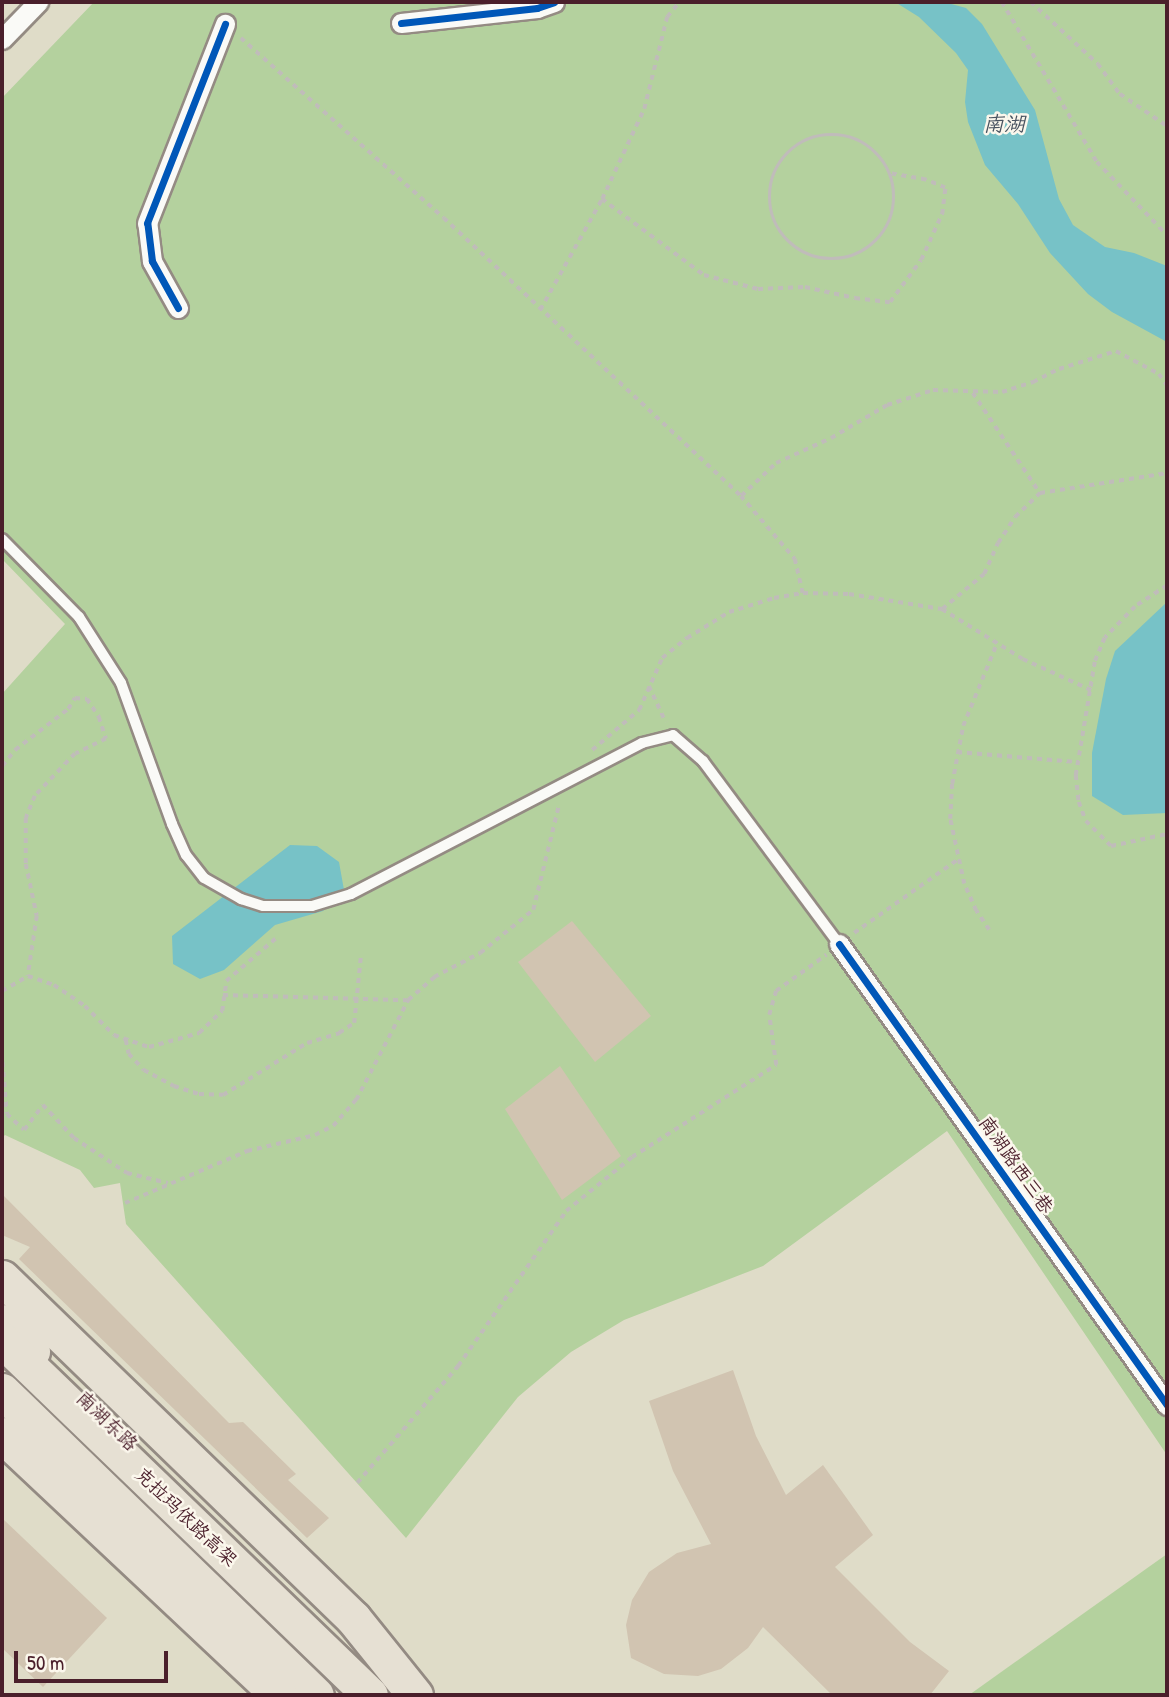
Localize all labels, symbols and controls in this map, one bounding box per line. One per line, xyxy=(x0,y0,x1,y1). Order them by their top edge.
water label: 南湖 xyxy=(983,111,1025,137)
street label: 南湖路西三巷 xyxy=(974,1112,1058,1218)
street label: 南湖东路 xyxy=(72,1386,142,1456)
street label: 克拉玛依路高架 xyxy=(130,1463,242,1571)
scale bar xyxy=(18,1638,172,1682)
text: 50 m xyxy=(27,1648,64,1677)

